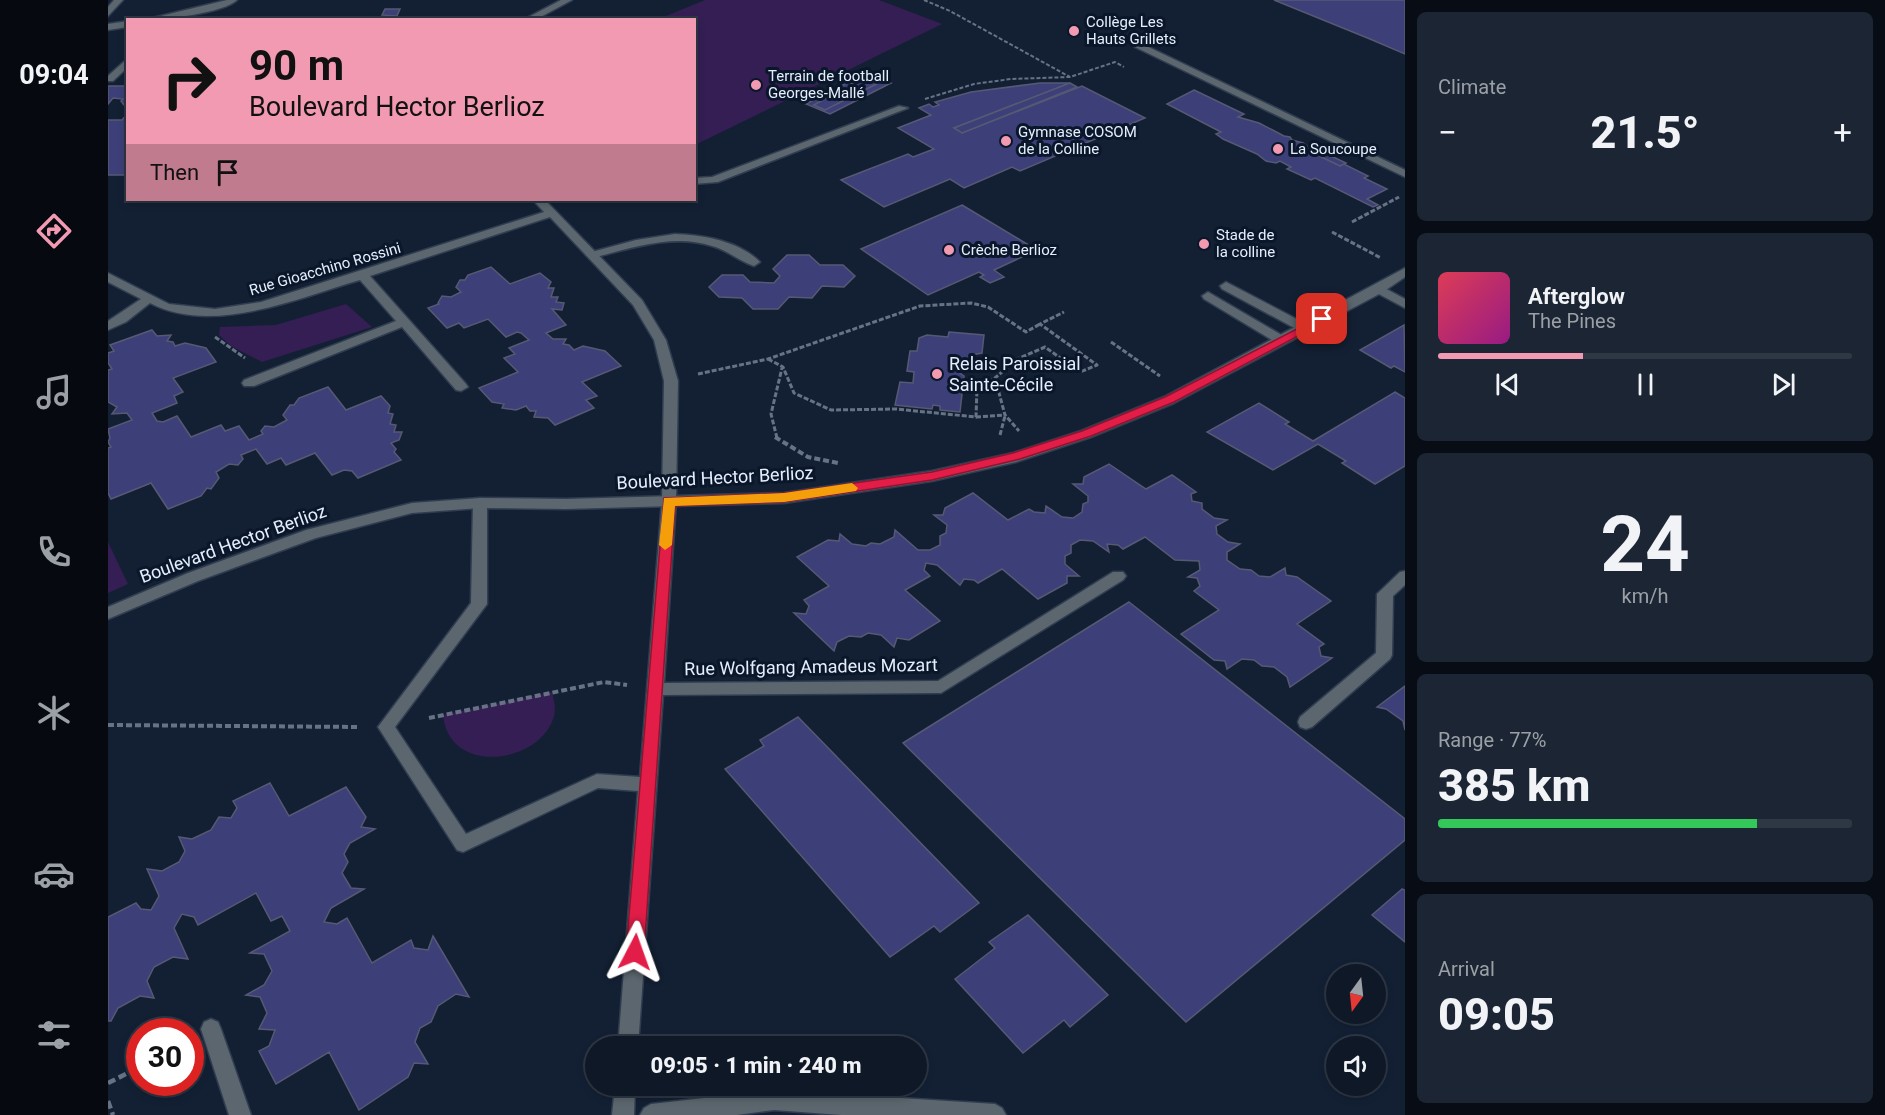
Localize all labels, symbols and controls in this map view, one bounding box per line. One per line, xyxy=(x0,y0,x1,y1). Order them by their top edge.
place label: Collège Les Hauts Grillets xyxy=(1086,13,1176,48)
marker: Collège Les Hauts Grillets xyxy=(1067,24,1081,38)
text: 90 m xyxy=(249,41,344,90)
icon: right xyxy=(150,42,228,120)
text: 09:04 xyxy=(19,59,89,91)
place label: Terrain de football Georges-Mallé xyxy=(768,67,889,102)
text: Climate xyxy=(1438,75,1506,99)
marker: Terrain de football Georges-Mallé xyxy=(749,78,763,92)
text: Boulevard Hector Berlioz xyxy=(249,91,545,123)
text: 21.5° xyxy=(1591,106,1700,159)
text: − xyxy=(1438,113,1457,152)
text: + xyxy=(1833,113,1852,152)
place label: Gymnase COSOM de la Colline xyxy=(1018,123,1137,158)
marker: Gymnase COSOM de la Colline xyxy=(999,134,1013,148)
place label: La Soucoupe xyxy=(1290,140,1377,158)
marker: La Soucoupe xyxy=(1271,142,1285,156)
icon: arrive xyxy=(211,156,244,189)
text: Then xyxy=(150,160,199,185)
icon: directions xyxy=(33,210,75,252)
place label: Stade de la colline xyxy=(1216,226,1275,261)
marker: Stade de la colline xyxy=(1197,237,1211,251)
street label: Rue Gioacchino Rossini xyxy=(247,239,403,299)
place label: Crèche Berlioz xyxy=(961,241,1057,259)
marker: Crèche Berlioz xyxy=(942,243,956,257)
text: Afterglow xyxy=(1528,284,1625,309)
pin xyxy=(1296,293,1347,344)
icon: arrive xyxy=(1305,302,1338,335)
text: The Pines xyxy=(1528,309,1616,333)
place label: Relais Paroissial Sainte-Cécile xyxy=(949,353,1081,395)
marker: Relais Paroissial Sainte-Cécile xyxy=(930,367,944,381)
icon: previous xyxy=(1491,368,1524,401)
icon: pause xyxy=(1629,368,1662,401)
icon: next xyxy=(1767,368,1800,401)
icon: music xyxy=(33,371,75,413)
street label: Boulevard Hector Berlioz xyxy=(616,462,814,493)
text: 24 xyxy=(1600,499,1690,590)
street label: Boulevard Hector Berlioz xyxy=(137,500,329,587)
icon: phone xyxy=(33,531,75,573)
text: km/h xyxy=(1622,584,1668,608)
street label: Rue Wolfgang Amadeus Mozart xyxy=(684,654,938,679)
icon: climate xyxy=(33,692,75,734)
text: Range · 77% xyxy=(1438,728,1546,752)
text: 385 km xyxy=(1438,759,1590,812)
icon: car xyxy=(33,853,75,895)
position arrow xyxy=(603,920,667,984)
text: Arrival xyxy=(1438,957,1495,981)
north arrow xyxy=(1326,964,1386,1024)
map controls xyxy=(1326,964,1386,1096)
text: 09:05 xyxy=(1438,988,1555,1041)
icon: filters xyxy=(33,1014,75,1056)
speed limit sign: 30 xyxy=(126,1018,204,1096)
button: sound xyxy=(1326,1036,1386,1096)
text: 09:05 · 1 min · 240 m xyxy=(651,1053,861,1078)

